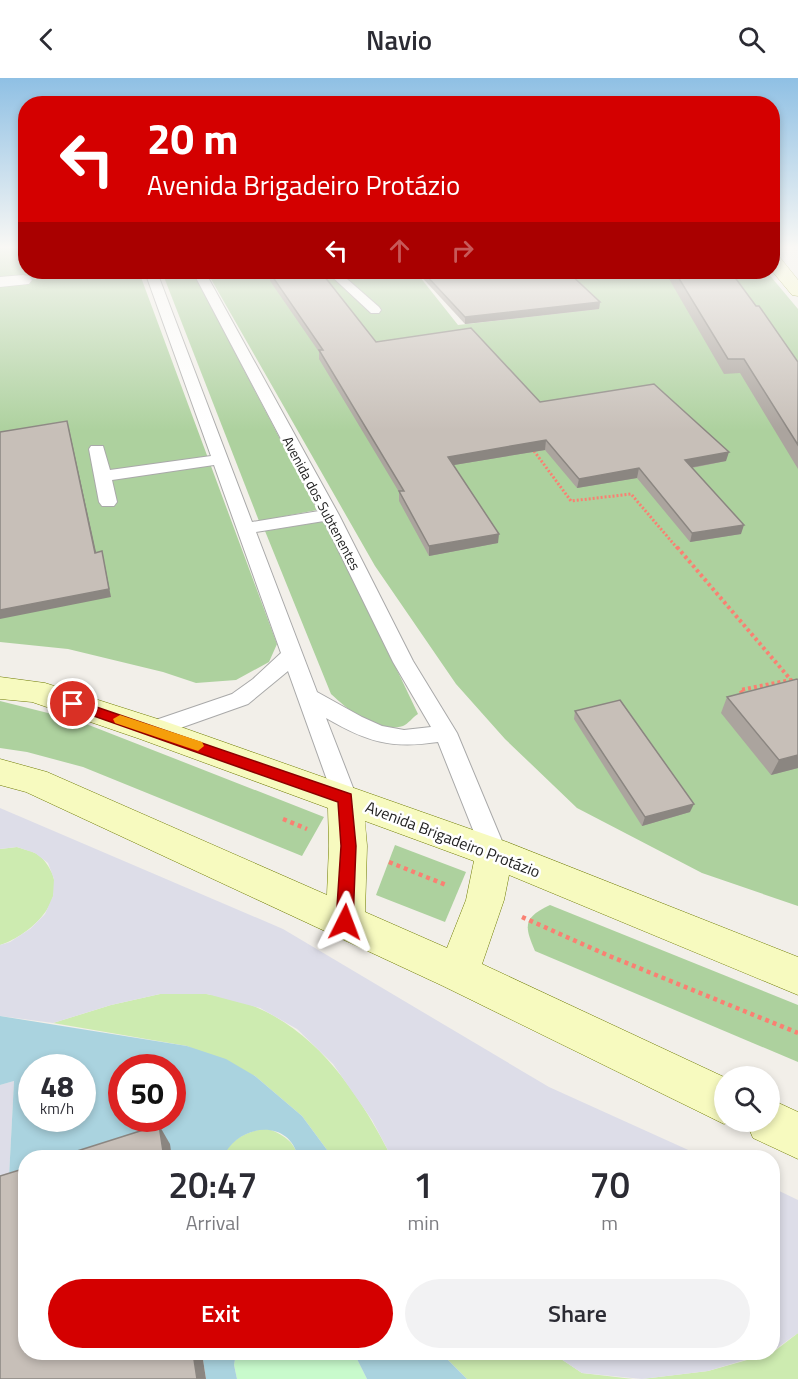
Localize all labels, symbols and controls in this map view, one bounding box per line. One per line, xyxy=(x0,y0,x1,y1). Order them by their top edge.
text: Navio xyxy=(366,19,432,60)
icon: back xyxy=(30,23,63,56)
icon: search xyxy=(735,23,768,56)
text: 20 m xyxy=(147,106,239,170)
icon: left xyxy=(48,120,126,198)
text: Avenida Brigadeiro Protázio xyxy=(147,164,460,205)
icon: left xyxy=(320,234,353,267)
icon: ahead xyxy=(383,234,416,267)
icon: right xyxy=(446,234,479,267)
street label: Avenida dos Subtenentes xyxy=(278,432,366,574)
pin xyxy=(47,678,98,729)
icon: arrive xyxy=(56,687,89,720)
street label: Avenida Brigadeiro Protázio xyxy=(362,795,544,883)
position arrow xyxy=(313,890,377,954)
speed limit sign: 50 xyxy=(108,1054,186,1132)
text: 48 xyxy=(40,1063,74,1109)
map controls xyxy=(714,1066,780,1132)
button: search xyxy=(714,1066,780,1132)
text: km/h xyxy=(40,1097,74,1120)
text: 20:47 xyxy=(168,1157,257,1212)
text: 1 xyxy=(413,1157,434,1212)
text: 70 xyxy=(590,1157,630,1212)
text: Arrival xyxy=(186,1207,240,1238)
text: min xyxy=(408,1207,439,1238)
text: m xyxy=(601,1207,618,1238)
button: Exit xyxy=(48,1279,393,1348)
button: Share xyxy=(405,1279,750,1348)

